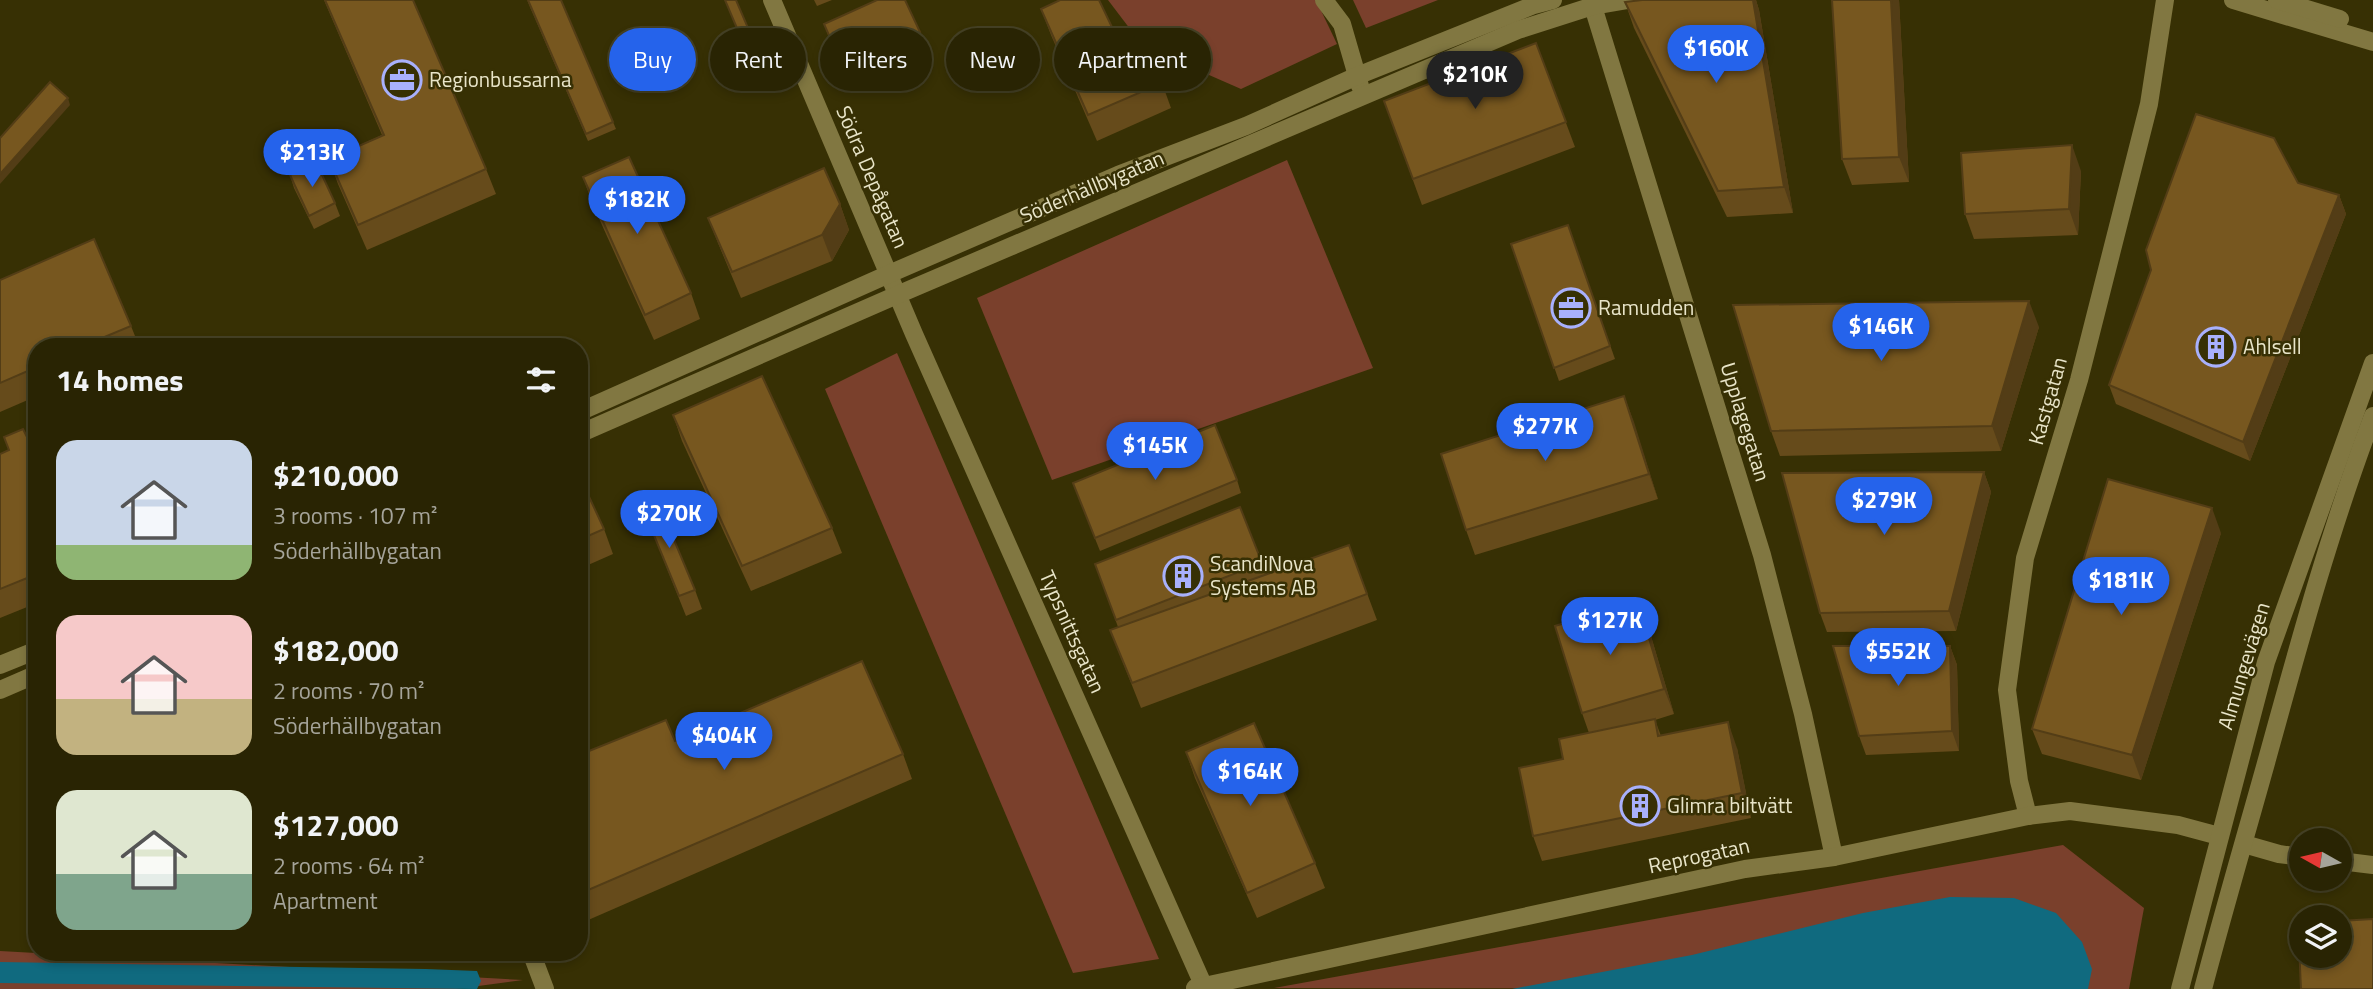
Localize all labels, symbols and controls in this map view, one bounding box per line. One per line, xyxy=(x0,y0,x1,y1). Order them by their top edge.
pin: $160K xyxy=(1667,25,1765,85)
chip: Buy xyxy=(609,28,696,91)
chip: Rent xyxy=(710,28,806,91)
chip: Filters xyxy=(820,28,932,91)
chip: New xyxy=(946,28,1040,91)
chip: Apartment xyxy=(1054,28,1211,91)
text: $160K xyxy=(1683,30,1749,65)
pin: $210K xyxy=(1426,52,1524,111)
text: $210K xyxy=(1442,56,1508,91)
office icon: Regionbussarna xyxy=(381,59,423,101)
place label: Regionbussarna xyxy=(429,63,572,95)
street label: Södra Depågatan xyxy=(828,100,917,253)
pin: $213K xyxy=(263,130,361,189)
text: $213K xyxy=(279,134,345,169)
street label: Söderhällbygatan xyxy=(1014,141,1169,231)
pin: $182K xyxy=(588,176,686,236)
text: $182K xyxy=(604,181,670,216)
office icon: Ramudden xyxy=(1550,287,1592,329)
place label: Ramudden xyxy=(1598,291,1694,323)
pin: $146K xyxy=(1832,304,1930,363)
text: $146K xyxy=(1848,308,1914,343)
building icon: Ahlsell xyxy=(2195,326,2237,368)
place label: Ahlsell xyxy=(2243,330,2302,362)
street label: Kastgatan xyxy=(2019,353,2075,448)
text: 14 homes xyxy=(56,357,183,403)
street label: Upplagegatan xyxy=(1713,358,1779,485)
icon: filters xyxy=(522,361,560,399)
pin: $277K xyxy=(1496,404,1594,463)
text: $277K xyxy=(1512,408,1578,443)
pin: $145K xyxy=(1106,422,1204,482)
text: $145K xyxy=(1122,427,1188,462)
text: $210,000 xyxy=(273,452,399,498)
icon: home xyxy=(112,468,196,552)
pin: $279K xyxy=(1835,477,1933,537)
text: $279K xyxy=(1851,482,1917,517)
pin: $270K xyxy=(620,490,718,550)
text: $270K xyxy=(636,495,702,530)
text: 3 rooms · 107 m² xyxy=(273,498,437,533)
text: Söderhällbygatan xyxy=(273,533,442,568)
place label: ScandiNova Systems AB xyxy=(1210,547,1316,603)
building icon: ScandiNova Systems AB xyxy=(1162,555,1204,597)
pin: $181K xyxy=(2072,558,2170,617)
text: $181K xyxy=(2088,562,2154,597)
street label: Typsnittsgatan xyxy=(1032,565,1114,698)
pin: $127K xyxy=(1561,598,1659,657)
street label: Almungevägen xyxy=(2208,598,2278,733)
text: $127K xyxy=(1577,602,1643,637)
text: $182,000 xyxy=(273,627,399,673)
pin: $552K xyxy=(1849,628,1947,688)
text: $552K xyxy=(1865,633,1931,668)
icon: home xyxy=(112,643,196,727)
text: 2 rooms · 70 m² xyxy=(273,673,424,708)
text: Söderhällbygatan xyxy=(273,708,442,743)
pin: $404K xyxy=(675,712,773,772)
text: $404K xyxy=(691,717,757,752)
pin: $164K xyxy=(1201,748,1299,808)
text: $164K xyxy=(1217,753,1283,788)
building icon: Glimra biltvätt xyxy=(1619,785,1661,827)
place label: Glimra biltvätt xyxy=(1667,789,1793,821)
text: $127,000 xyxy=(273,802,399,848)
icon: home xyxy=(112,818,196,902)
north arrow xyxy=(2289,828,2352,891)
map controls xyxy=(2289,828,2352,968)
street label: Reprogatan xyxy=(1645,829,1753,881)
text: 2 rooms · 64 m² xyxy=(273,848,424,883)
text: Apartment xyxy=(273,883,378,918)
button: layers xyxy=(2289,905,2352,968)

